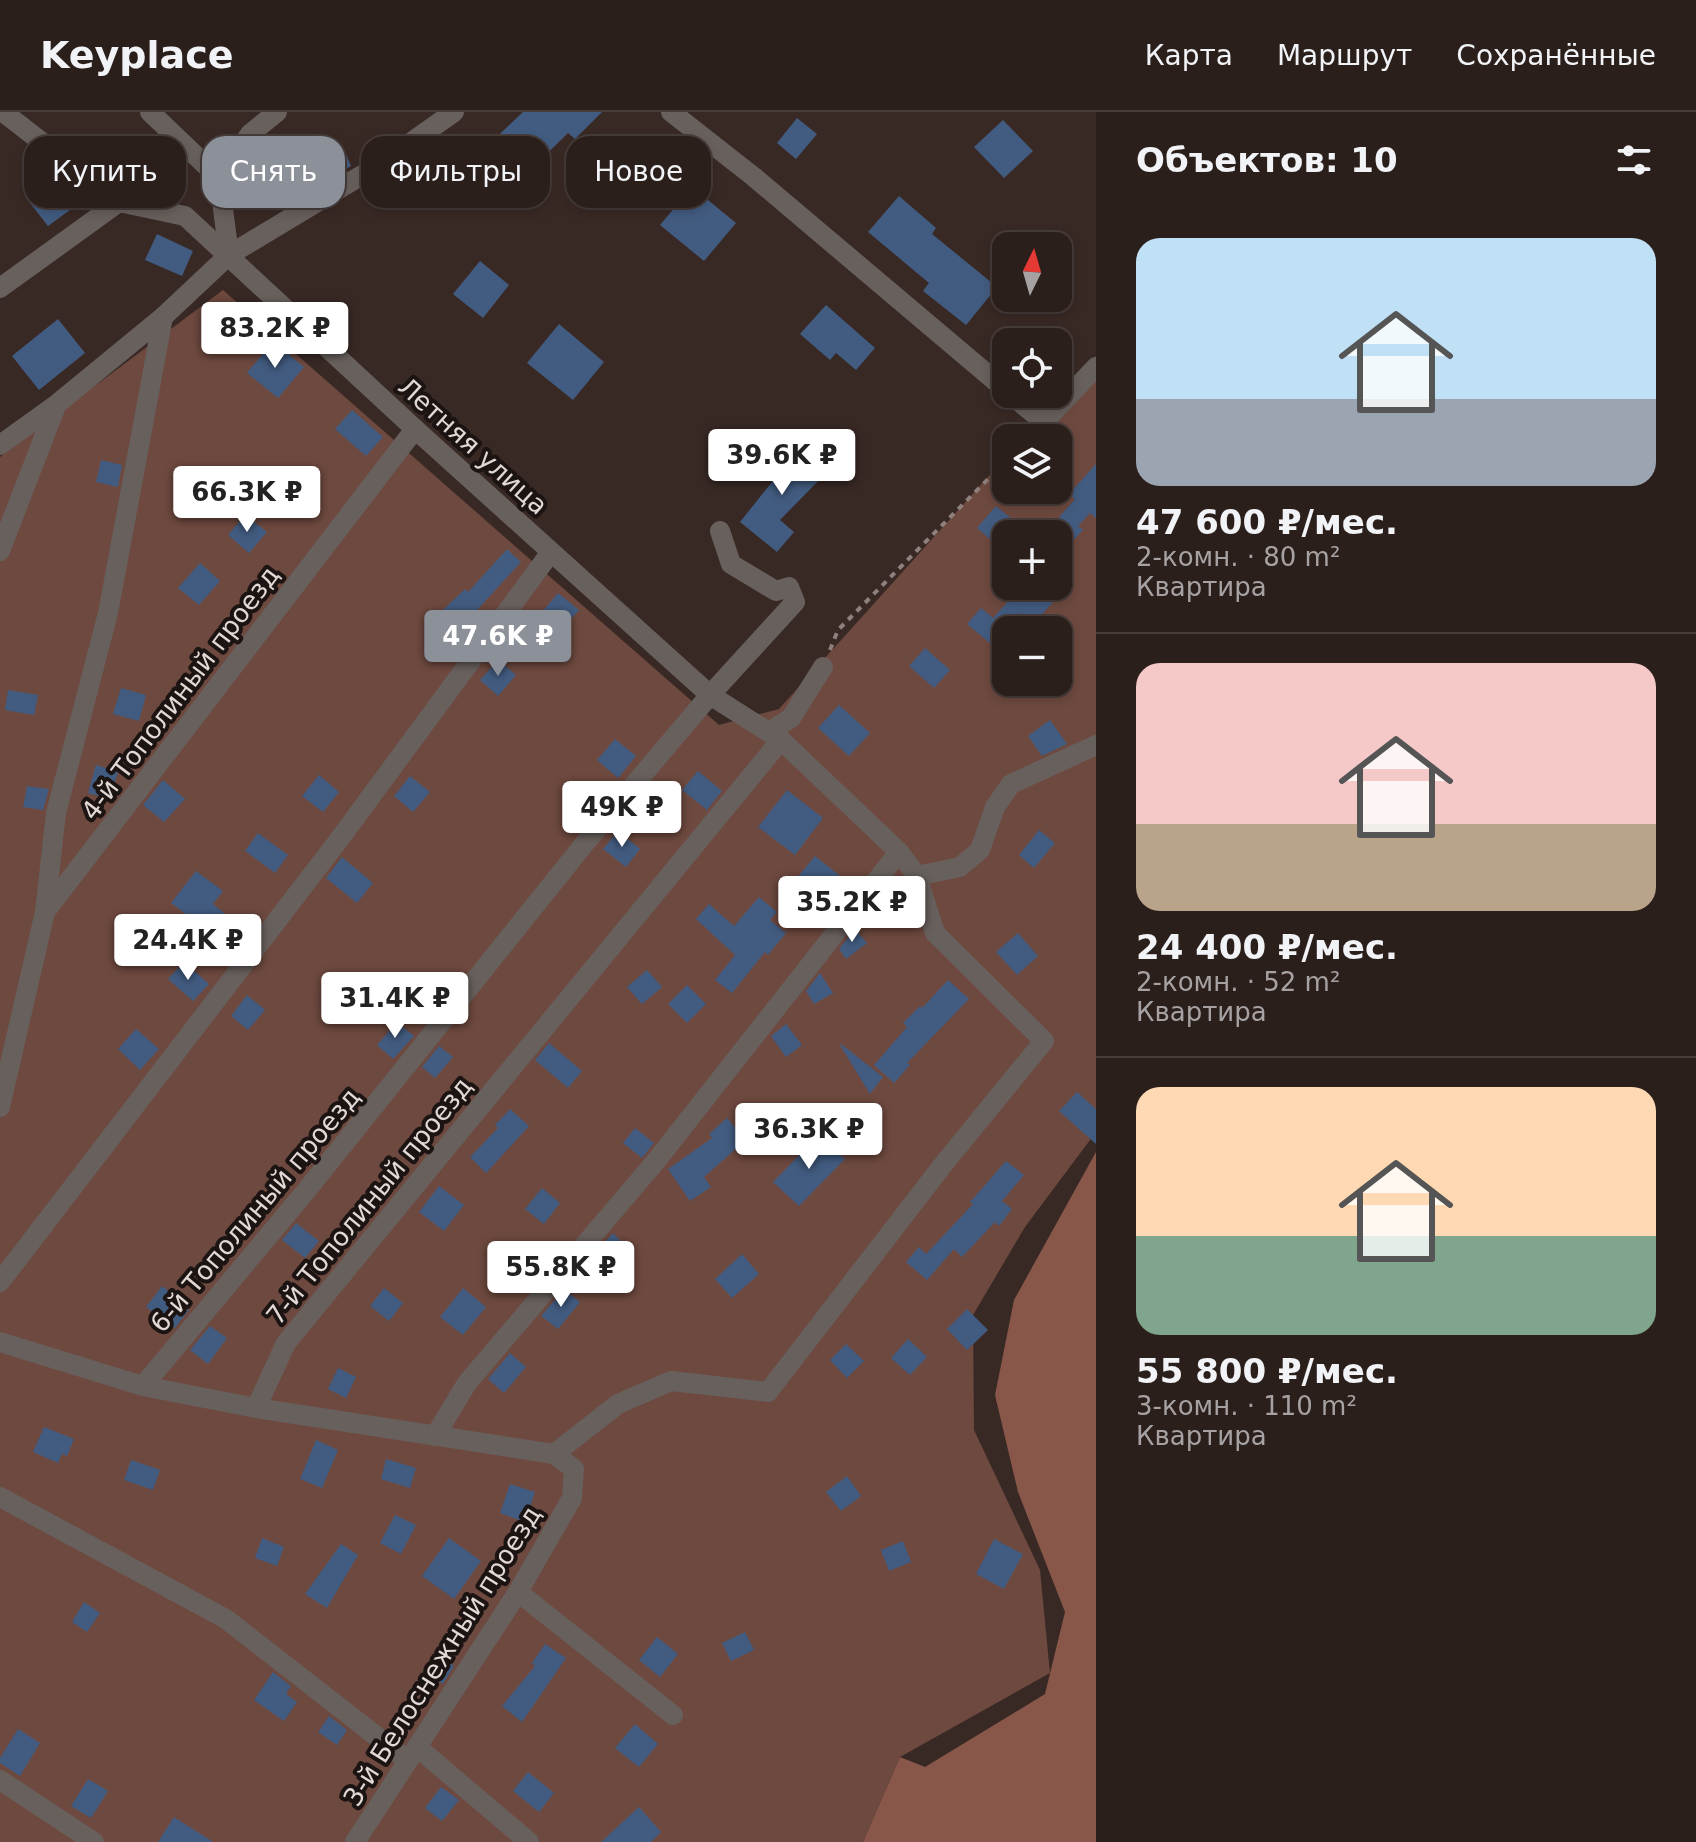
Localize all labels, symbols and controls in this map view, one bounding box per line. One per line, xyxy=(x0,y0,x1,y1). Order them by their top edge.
text: Keyplace xyxy=(40,33,234,77)
text: Карта xyxy=(1145,39,1233,72)
text: Маршрут xyxy=(1277,39,1412,72)
text: Сохранённые xyxy=(1456,39,1656,72)
chip: Купить xyxy=(24,136,186,208)
chip: Снять xyxy=(202,136,345,208)
chip: Фильтры xyxy=(361,136,550,208)
chip: Новое xyxy=(566,136,711,208)
icon: filters xyxy=(1612,138,1656,182)
text: Объектов: 10 xyxy=(1136,140,1398,180)
north arrow xyxy=(992,232,1072,312)
map controls xyxy=(992,232,1072,696)
icon: home xyxy=(1324,290,1468,434)
pin: 83.2K ₽ xyxy=(201,302,349,370)
text: 83.2K ₽ xyxy=(219,313,331,343)
button: locate xyxy=(992,328,1072,408)
street label: Летняя улица xyxy=(392,371,554,521)
button: layers xyxy=(992,424,1072,504)
pin: 39.6K ₽ xyxy=(708,429,856,497)
text: 39.6K ₽ xyxy=(726,440,838,470)
pin: 66.3K ₽ xyxy=(173,466,321,534)
text: 66.3K ₽ xyxy=(191,477,303,507)
text: 47 600 ₽/мес. xyxy=(1136,502,1398,542)
button: + xyxy=(992,520,1072,600)
text: 2-комн. · 80 m² xyxy=(1136,542,1340,572)
street label: 4-й Тополиный проезд xyxy=(75,561,285,825)
text: Квартира xyxy=(1136,572,1267,602)
pin: 47.6K ₽ xyxy=(424,610,572,678)
button: − xyxy=(992,616,1072,696)
text: 47.6K ₽ xyxy=(442,621,554,651)
icon: home xyxy=(1324,715,1468,859)
pin: 49K ₽ xyxy=(566,781,678,849)
text: 49K ₽ xyxy=(580,792,664,822)
pin: 35.2K ₽ xyxy=(778,876,926,944)
text: 35.2K ₽ xyxy=(796,887,908,917)
pin: 24.4K ₽ xyxy=(114,914,262,982)
text: 24.4K ₽ xyxy=(132,925,244,955)
text: 24 400 ₽/мес. xyxy=(1136,927,1398,967)
text: 2-комн. · 52 m² xyxy=(1136,967,1340,997)
pin: 31.4K ₽ xyxy=(321,972,469,1040)
text: 31.4K ₽ xyxy=(339,983,451,1013)
text: Квартира xyxy=(1136,997,1267,1027)
street label: 7-й Тополиный проезд xyxy=(260,1071,478,1331)
street label: 6-й Тополиный проезд xyxy=(144,1082,366,1338)
pin: 36.3K ₽ xyxy=(735,1103,883,1171)
text: 36.3K ₽ xyxy=(753,1114,865,1144)
icon: home xyxy=(1324,1139,1468,1283)
pin: 55.8K ₽ xyxy=(487,1241,635,1309)
text: 55.8K ₽ xyxy=(505,1252,617,1282)
text: 55 800 ₽/мес. xyxy=(1136,1351,1398,1391)
text: 3-комн. · 110 m² xyxy=(1136,1391,1357,1421)
text: Квартира xyxy=(1136,1421,1267,1451)
street label: 3-й Белоснежный проезд xyxy=(337,1500,547,1812)

